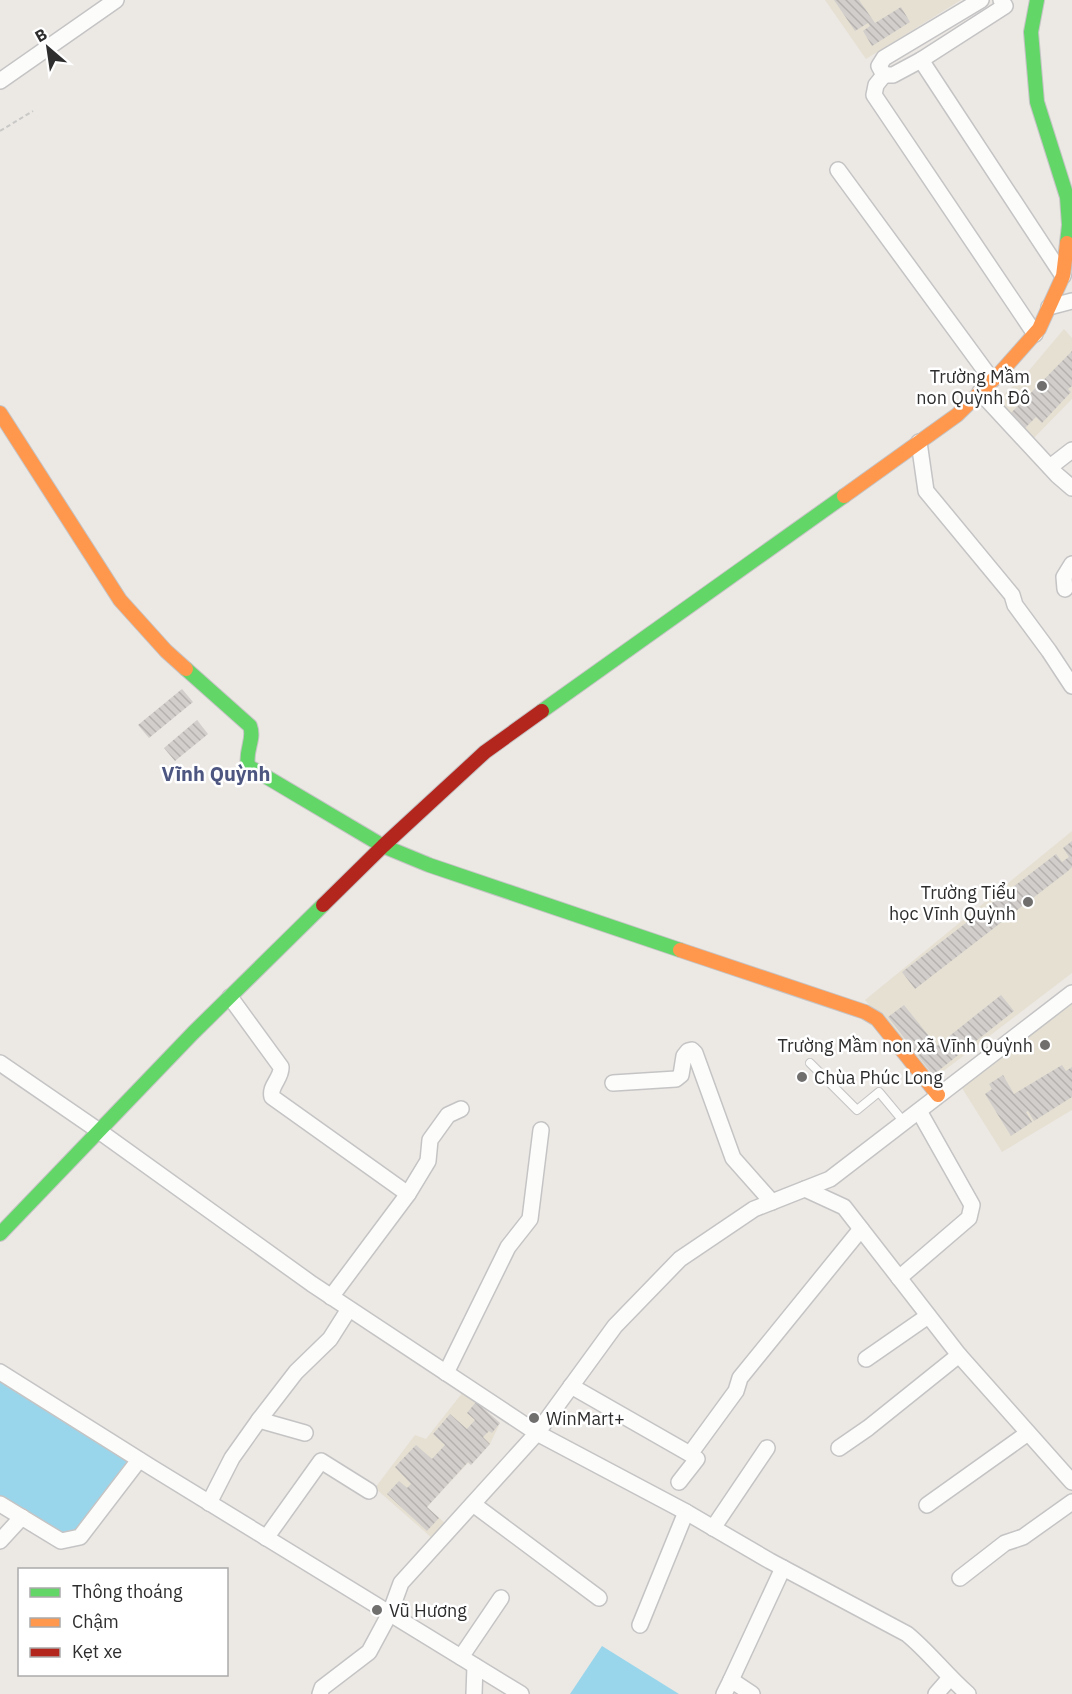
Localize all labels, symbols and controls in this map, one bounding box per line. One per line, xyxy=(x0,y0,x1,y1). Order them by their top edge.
north arrow xyxy=(18,18,78,78)
text: B xyxy=(31,23,51,46)
place label: Trường Mầm non Quỳnh Đô xyxy=(916,365,1030,409)
marker: Trường Mầm non Quỳnh Đô xyxy=(1035,379,1049,393)
district label: Vĩnh Quỳnh xyxy=(162,760,270,787)
place label: Trường Tiểu học Vĩnh Quỳnh xyxy=(889,881,1016,925)
marker: Trường Tiểu học Vĩnh Quỳnh xyxy=(1021,895,1035,909)
place label: Trường Mầm non xã Vĩnh Quỳnh xyxy=(777,1034,1033,1057)
marker: Trường Mầm non xã Vĩnh Quỳnh xyxy=(1038,1038,1052,1052)
place label: Chùa Phúc Long xyxy=(814,1066,943,1089)
marker: Chùa Phúc Long xyxy=(795,1070,809,1084)
place label: WinMart+ xyxy=(546,1407,625,1430)
marker: WinMart+ xyxy=(527,1411,541,1425)
legend xyxy=(18,1568,228,1676)
text: Thông thoáng xyxy=(72,1580,183,1603)
place label: Vũ Hương xyxy=(389,1599,467,1622)
marker: Vũ Hương xyxy=(370,1603,384,1617)
text: Chậm xyxy=(72,1610,119,1633)
text: Kẹt xe xyxy=(72,1640,122,1663)

